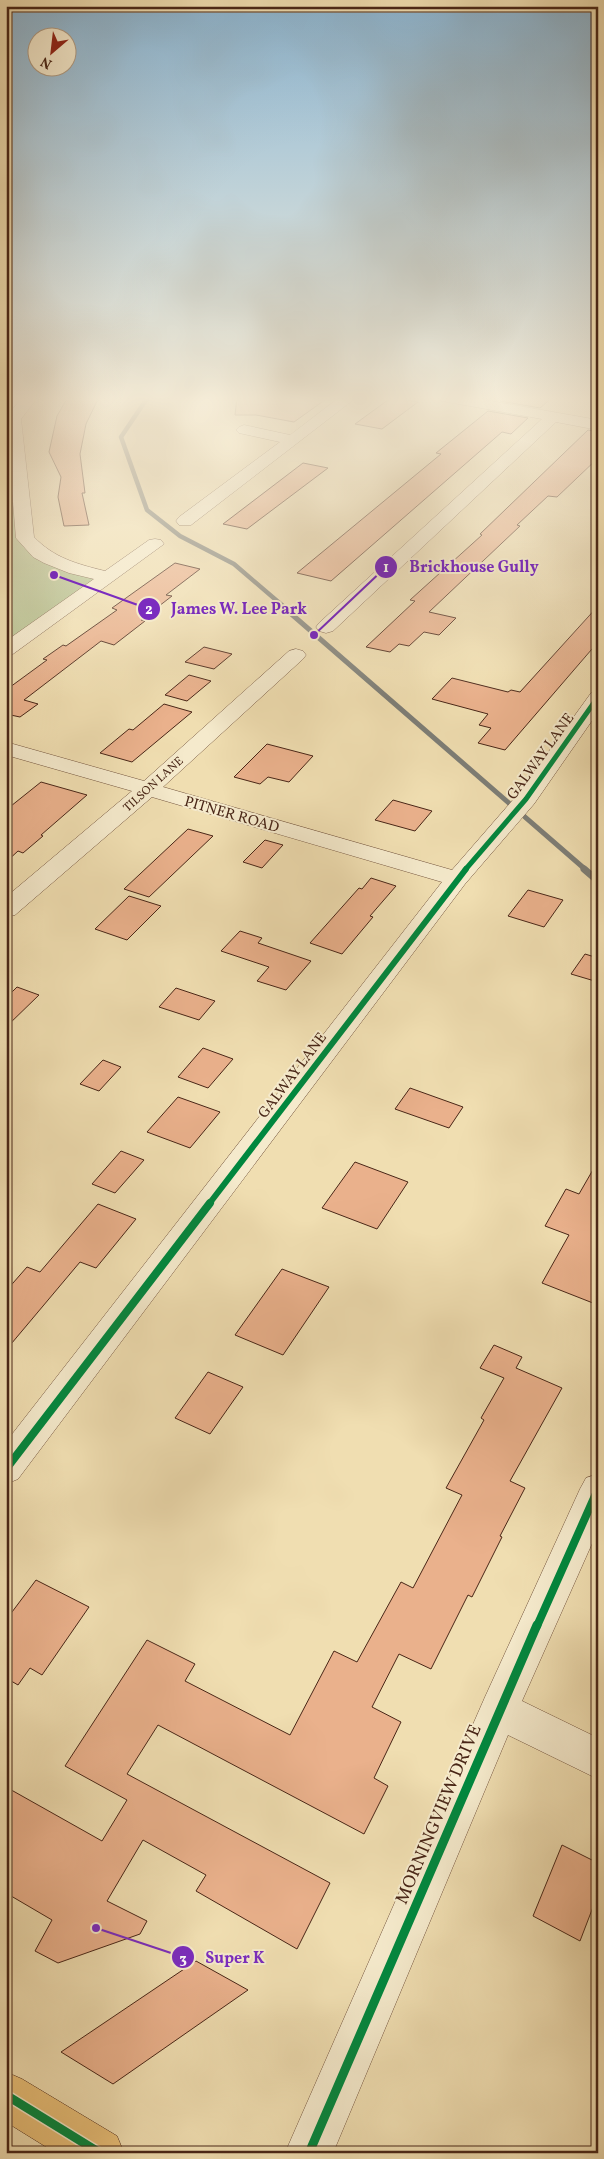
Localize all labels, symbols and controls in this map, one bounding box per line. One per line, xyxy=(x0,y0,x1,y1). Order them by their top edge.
north arrow xyxy=(28,28,78,78)
text: N xyxy=(38,51,56,73)
callout: Brickhouse Gully xyxy=(374,551,548,582)
text: Brickhouse Gully xyxy=(409,557,539,579)
text: 1 xyxy=(383,558,389,579)
callout: James W. Lee Park xyxy=(136,593,317,624)
text: James W. Lee Park xyxy=(170,599,307,621)
text: 2 xyxy=(145,600,153,621)
street label: GALWAY LANE xyxy=(503,709,580,805)
street label: TILSON LANE xyxy=(120,753,187,816)
street label: PITNER ROAD xyxy=(182,792,282,839)
street label: GALWAY LANE xyxy=(254,1029,332,1123)
street label: MORNINGVIEW DRIVE xyxy=(390,1721,489,1908)
callout: Super K xyxy=(170,1942,275,1973)
text: Super K xyxy=(205,1948,265,1970)
text: 3 xyxy=(179,1949,187,1970)

